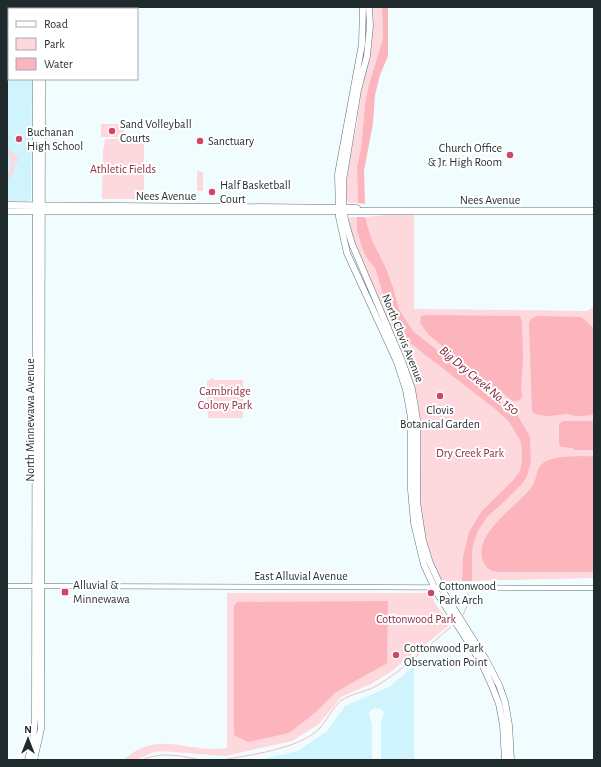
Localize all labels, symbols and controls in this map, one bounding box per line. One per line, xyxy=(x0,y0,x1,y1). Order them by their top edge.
legend xyxy=(8,8,138,80)
text: Road xyxy=(44,18,68,30)
text: Park xyxy=(44,38,65,50)
text: Water xyxy=(44,58,73,70)
place label: Sand Volleyball Courts xyxy=(120,118,192,144)
place label: Buchanan High School xyxy=(27,126,83,152)
marker: Sand Volleyball Courts xyxy=(107,126,117,136)
marker: Buchanan High School xyxy=(14,134,24,144)
place label: Sanctuary xyxy=(208,135,254,148)
marker: Sanctuary xyxy=(195,136,205,146)
place label: Church Office & Jr. High Room xyxy=(428,142,502,168)
marker: Church Office & Jr. High Room xyxy=(505,150,515,160)
park label: Athletic Fields xyxy=(90,163,156,175)
place label: Half Basketball Court xyxy=(220,179,291,205)
marker: Half Basketball Court xyxy=(207,187,217,197)
street label: Nees Avenue xyxy=(136,190,196,202)
street label: Nees Avenue xyxy=(460,194,520,206)
street label: North Clovis Avenue xyxy=(380,292,426,384)
water label: Big Dry Creek No. 150 xyxy=(437,344,521,418)
street label: North Minnewawa Avenue xyxy=(24,358,36,482)
park label: Cambridge Colony Park xyxy=(198,385,253,412)
marker: Clovis Botanical Garden xyxy=(435,391,445,401)
place label: Clovis Botanical Garden xyxy=(400,404,480,430)
park label: Dry Creek Park xyxy=(436,447,505,460)
street label: East Alluvial Avenue xyxy=(254,570,348,582)
place label: Alluvial & Minnewawa xyxy=(73,579,130,605)
place label: Cottonwood Park Arch xyxy=(439,580,496,606)
marker: Alluvial & Minnewawa xyxy=(60,587,70,597)
marker: Cottonwood Park Arch xyxy=(426,588,436,598)
park label: Cottonwood Park xyxy=(376,613,456,625)
place label: Cottonwood Park Observation Point xyxy=(404,642,488,668)
marker: Cottonwood Park Observation Point xyxy=(391,650,401,660)
north arrow xyxy=(8,719,48,759)
text: N xyxy=(24,724,32,735)

